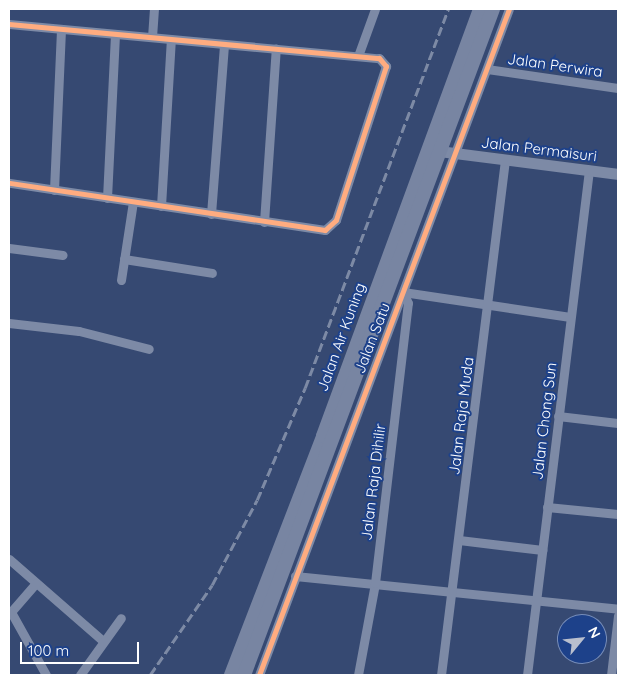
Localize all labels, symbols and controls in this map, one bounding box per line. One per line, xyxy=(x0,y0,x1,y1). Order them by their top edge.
street label: Jalan Perwira xyxy=(506,49,604,81)
street label: Jalan Permaisuri xyxy=(480,133,598,165)
street label: Jalan Air Kuning xyxy=(313,280,369,394)
street label: Jalan Satu xyxy=(350,300,394,376)
street label: Jalan Raja Muda xyxy=(445,356,477,476)
street label: Jalan Chong Sun xyxy=(528,361,560,481)
street label: Jalan Raja Dihilir xyxy=(357,423,389,541)
north arrow xyxy=(557,614,607,664)
text: N xyxy=(584,624,605,641)
scale bar xyxy=(22,632,141,664)
text: 100 m xyxy=(28,641,69,660)

